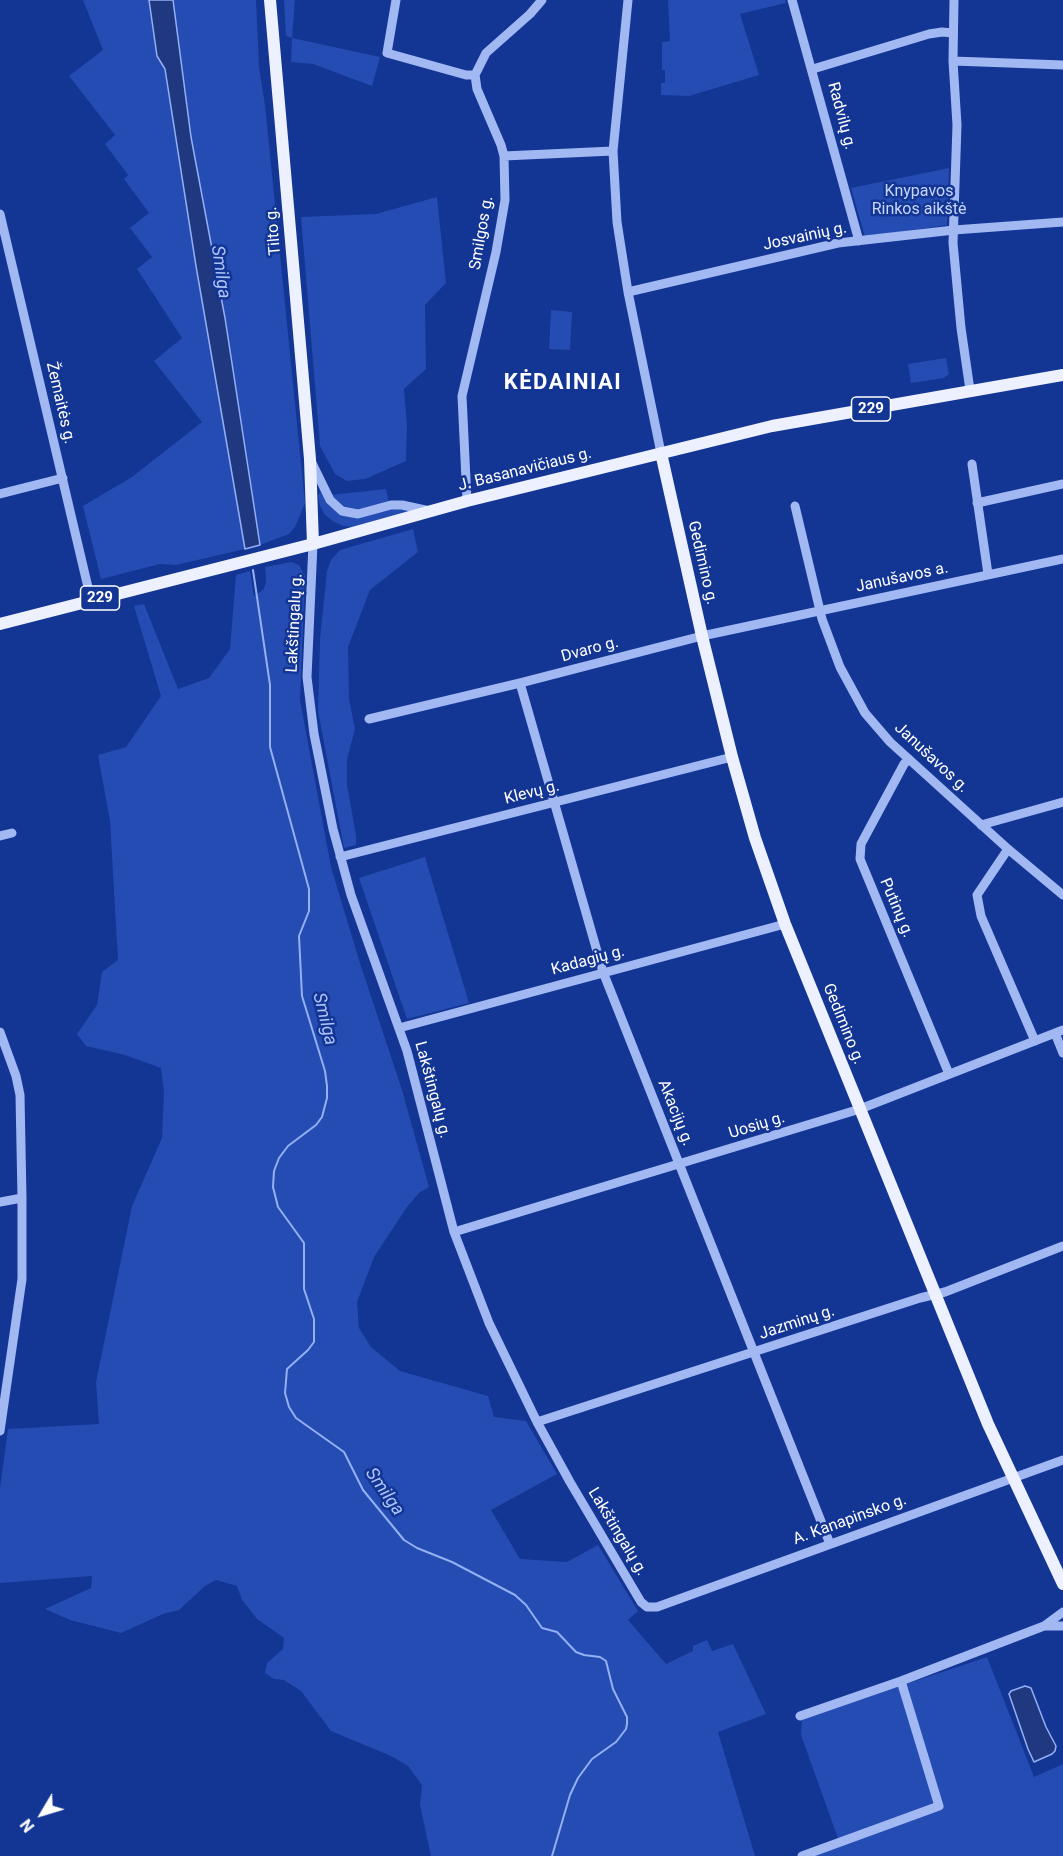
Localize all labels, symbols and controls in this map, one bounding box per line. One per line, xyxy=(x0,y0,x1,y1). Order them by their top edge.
street label: Radvilų g. xyxy=(823,80,859,152)
park label: Knypavos Rinkos aikštė xyxy=(872,182,966,220)
street label: Smilgos g. xyxy=(466,194,498,272)
street label: Tilto g. xyxy=(262,206,286,256)
street label: Josvainių g. xyxy=(761,219,849,255)
water label: Smilga xyxy=(206,244,234,300)
street label: Žemaitės g. xyxy=(41,360,79,446)
district label: KĖDAINIAI xyxy=(504,370,622,396)
road number: 229 xyxy=(852,397,890,421)
street label: J. Basanavičiaus g. xyxy=(456,444,594,496)
street label: Gedimino g. xyxy=(683,519,721,607)
street label: Janušavos a. xyxy=(854,559,950,597)
street label: Lakštingalų g. xyxy=(283,573,307,673)
road number: 229 xyxy=(80,586,120,610)
street label: Dvaro g. xyxy=(559,633,621,667)
street label: Janušavos g. xyxy=(890,719,972,797)
street label: Klevų g. xyxy=(502,777,562,809)
street label: Putinų g. xyxy=(875,875,917,941)
street label: Kadagių g. xyxy=(549,942,627,980)
street label: Gedimino g. xyxy=(818,981,868,1067)
water label: Smilga xyxy=(307,990,341,1048)
street label: Lakštingalų g. xyxy=(410,1040,454,1140)
street label: Akacijų g. xyxy=(653,1077,697,1149)
street label: Uosių g. xyxy=(727,1108,787,1144)
street label: Jazminų g. xyxy=(757,1302,837,1344)
water label: Smilga xyxy=(360,1464,408,1520)
street label: Lakštingalų g. xyxy=(583,1485,651,1579)
street label: A. Kanapinsko g. xyxy=(791,1491,909,1549)
north arrow xyxy=(12,1784,72,1844)
text: N xyxy=(16,1815,38,1836)

